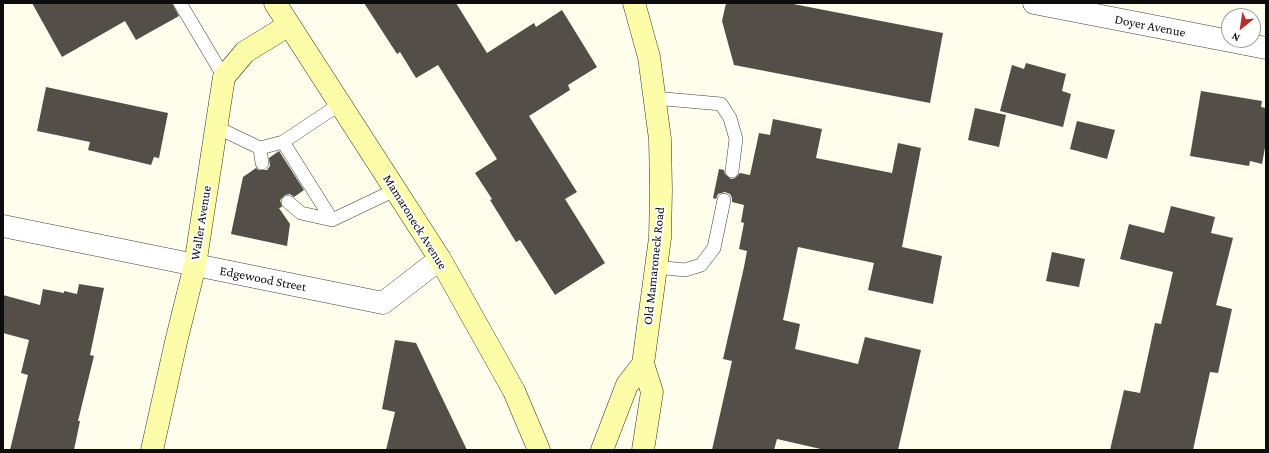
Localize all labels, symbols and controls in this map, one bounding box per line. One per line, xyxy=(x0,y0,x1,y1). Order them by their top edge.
north arrow xyxy=(1221,8,1261,48)
street label: Doyer Avenue xyxy=(1113,11,1187,41)
text: N xyxy=(1229,30,1242,45)
street label: Mamaroneck Avenue xyxy=(379,172,451,272)
street label: Waller Avenue xyxy=(187,185,215,261)
street label: Old Mamaroneck Road xyxy=(640,206,668,326)
street label: Edgewood Street xyxy=(218,263,308,295)

